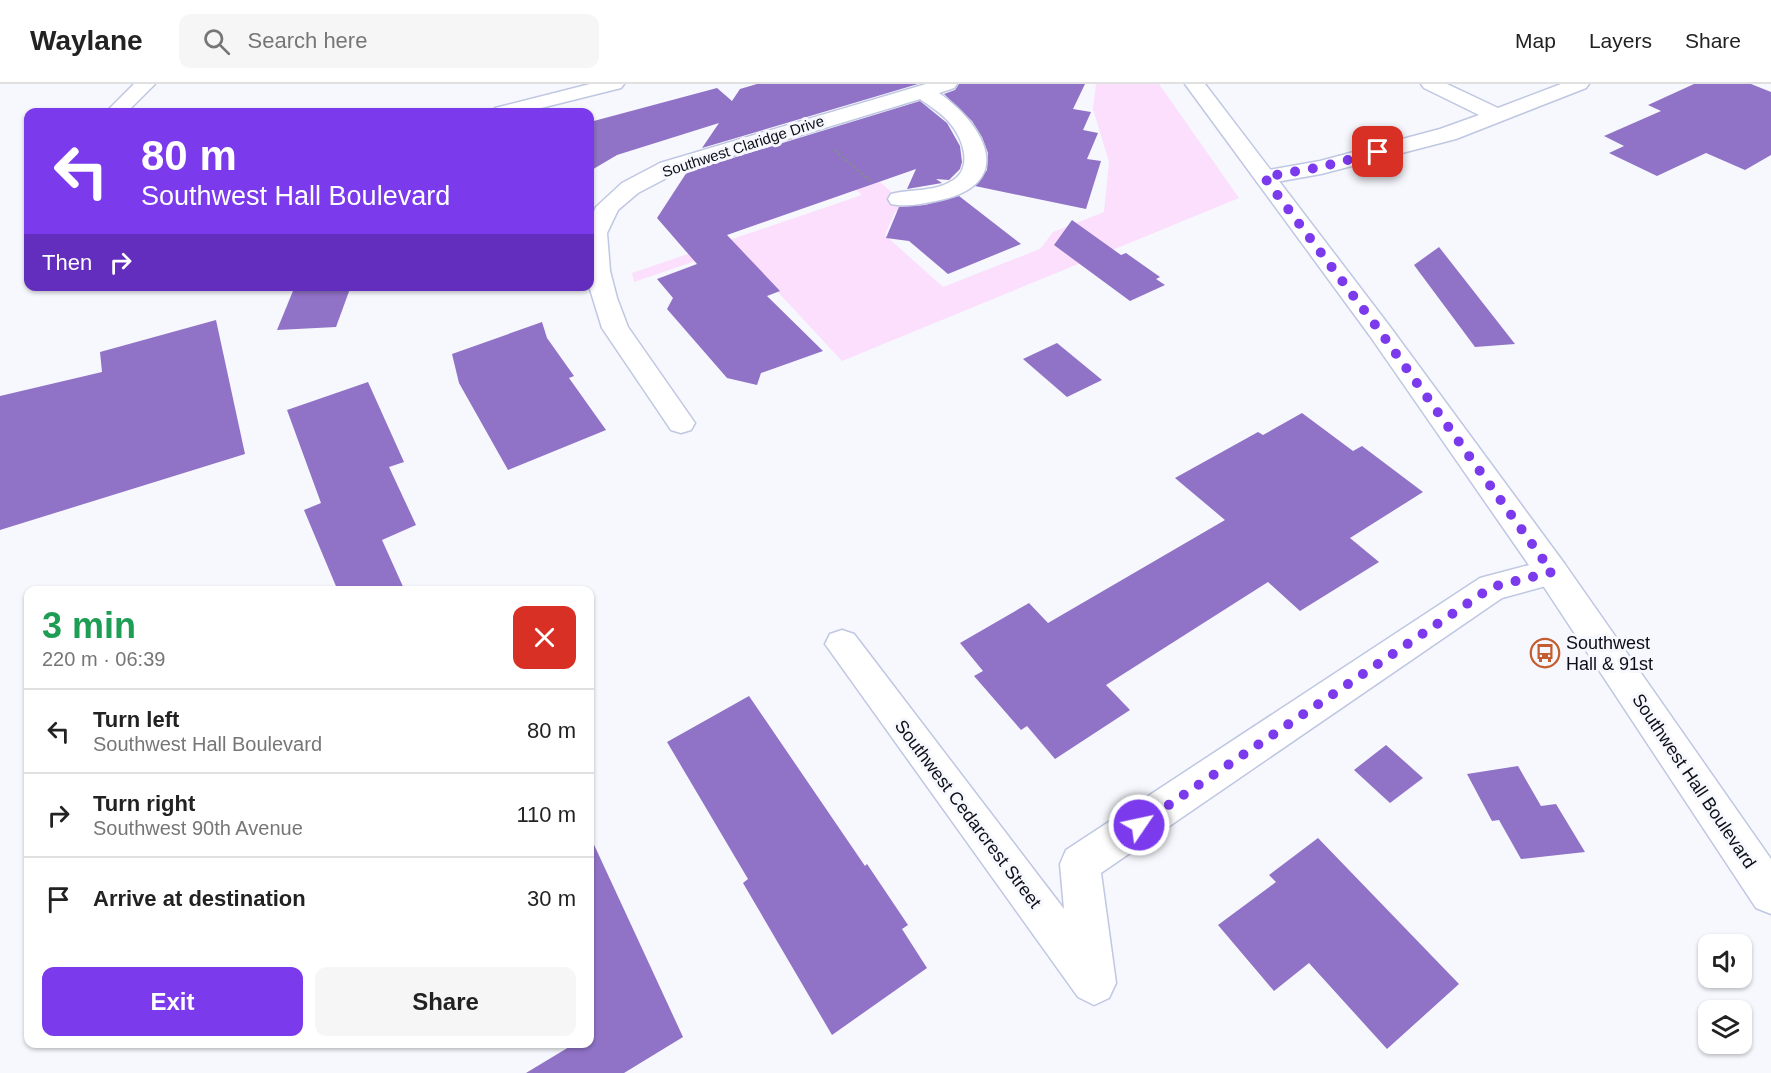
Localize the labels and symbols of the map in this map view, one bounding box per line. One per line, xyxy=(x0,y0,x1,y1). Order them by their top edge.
street label: Southwest Claridge Drive xyxy=(660,112,826,180)
pin xyxy=(1352,126,1403,177)
place label: Southwest Hall & 91st xyxy=(1566,633,1653,674)
bus stop icon: Southwest Hall & 91st xyxy=(1529,637,1561,669)
street label: Southwest Hall Boulevard xyxy=(1628,690,1760,872)
street label: Southwest Cedarcrest Street xyxy=(891,716,1045,912)
position arrow xyxy=(1107,793,1171,857)

